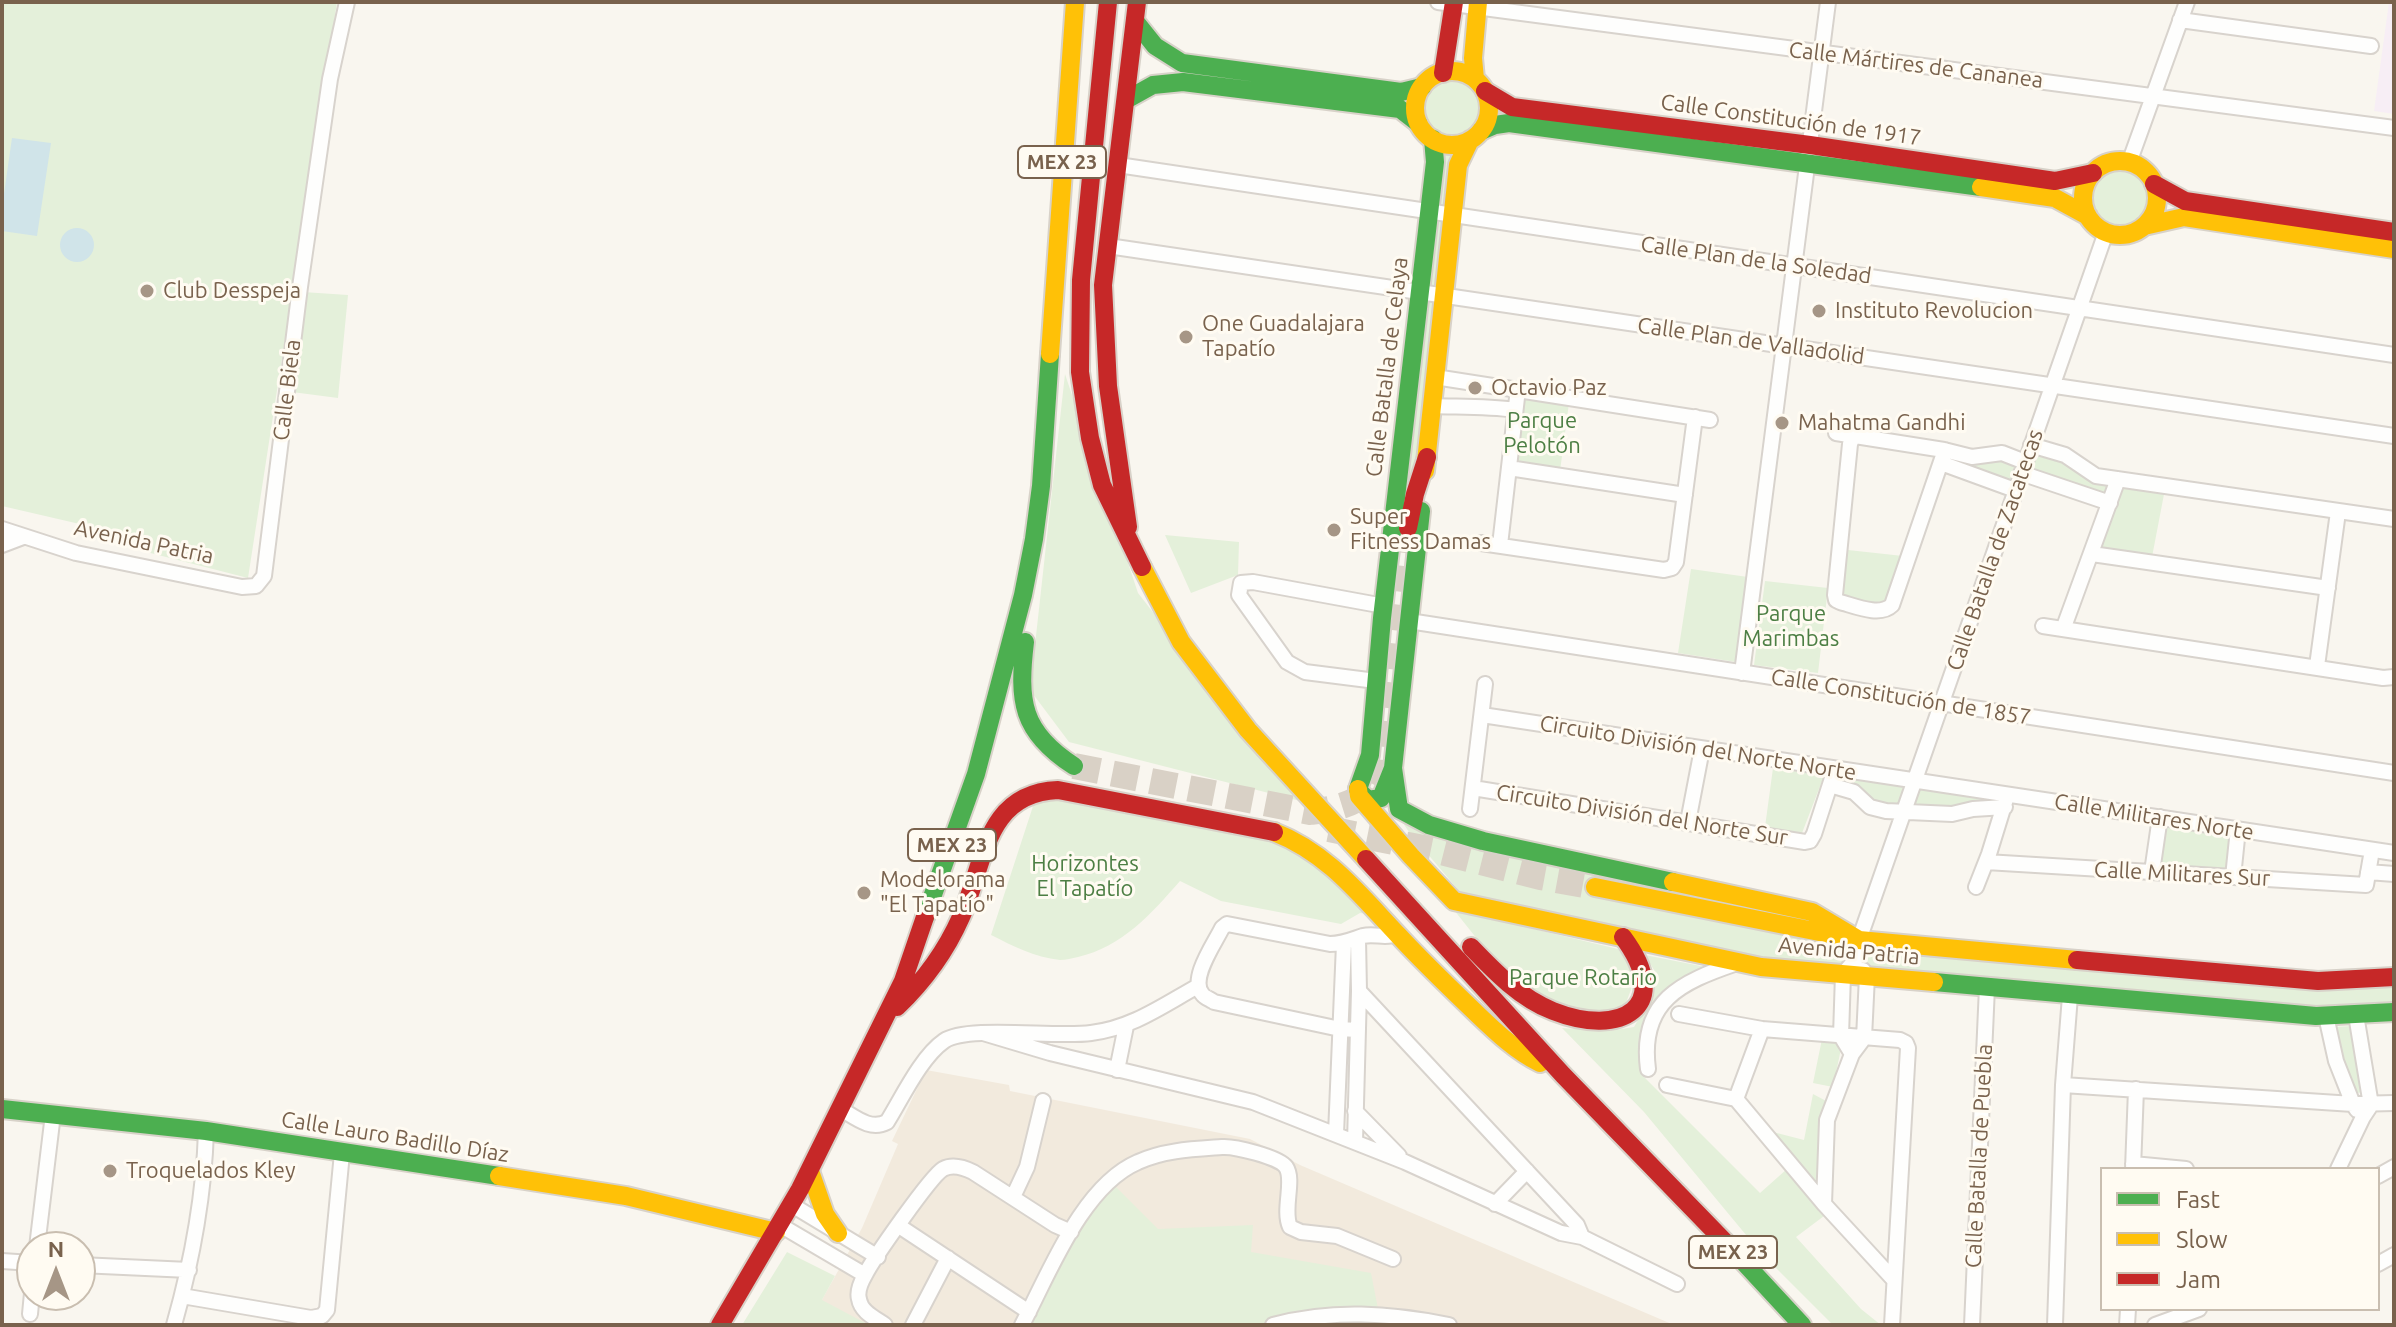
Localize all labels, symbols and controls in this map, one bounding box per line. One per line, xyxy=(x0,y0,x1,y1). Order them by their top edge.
street label: Calle Mártires de Cananea xyxy=(1787,36,2045,94)
street label: Calle Constitución de 1917 xyxy=(1659,89,1923,151)
road number: MEX 23 xyxy=(1018,146,1106,178)
street label: Calle Plan de la Soledad xyxy=(1639,231,1873,289)
street label: Calle Batalla de Celaya xyxy=(1360,256,1414,478)
place label: Club Desspeja xyxy=(163,278,301,304)
marker: Club Desspeja xyxy=(138,282,156,300)
place label: Instituto Revolucion xyxy=(1835,298,2033,324)
marker: Instituto Revolucion xyxy=(1810,302,1828,320)
place label: One Guadalajara Tapatío xyxy=(1202,311,1365,362)
street label: Calle Plan de Valladolid xyxy=(1636,312,1866,370)
marker: One Guadalajara Tapatío xyxy=(1177,328,1195,346)
street label: Calle Biela xyxy=(268,338,306,442)
place label: Octavio Paz xyxy=(1491,375,1607,401)
marker: Octavio Paz xyxy=(1466,379,1484,397)
park label: Parque Pelotón xyxy=(1503,408,1581,460)
place label: Mahatma Gandhi xyxy=(1798,410,1966,436)
marker: Mahatma Gandhi xyxy=(1773,414,1791,432)
street label: Calle Batalla de Zacatecas xyxy=(1941,426,2049,674)
place label: Super Fitness Damas xyxy=(1350,504,1491,556)
street label: Avenida Patria xyxy=(72,514,216,570)
marker: Super Fitness Damas xyxy=(1325,521,1343,539)
park label: Parque Marimbas xyxy=(1743,601,1839,652)
street label: Calle Constitución de 1857 xyxy=(1769,663,2033,731)
street label: Circuito División del Norte Norte xyxy=(1538,710,1858,786)
street label: Circuito División del Norte Sur xyxy=(1494,779,1790,851)
street label: Calle Militares Norte xyxy=(2052,788,2256,846)
road number: MEX 23 xyxy=(908,829,996,861)
park label: Horizontes El Tapatío xyxy=(1031,851,1139,902)
street label: Calle Militares Sur xyxy=(2093,856,2271,892)
place label: Modelorama "El Tapatío" xyxy=(880,867,1006,918)
marker: Modelorama "El Tapatío" xyxy=(855,884,873,902)
street label: Avenida Patria xyxy=(1777,932,1921,970)
park label: Parque Rotario xyxy=(1509,965,1657,991)
street label: Calle Batalla de Puebla xyxy=(1960,1043,1998,1269)
street label: Calle Lauro Badillo Díaz xyxy=(279,1106,511,1168)
place label: Troquelados Kley xyxy=(126,1158,296,1184)
marker: Troquelados Kley xyxy=(101,1162,119,1180)
legend xyxy=(2100,1167,2380,1311)
text: Fast xyxy=(2176,1186,2220,1213)
text: Slow xyxy=(2176,1226,2228,1253)
north arrow xyxy=(16,1231,96,1311)
text: N xyxy=(48,1236,64,1261)
road number: MEX 23 xyxy=(1689,1236,1777,1268)
text: Jam xyxy=(2176,1266,2221,1293)

